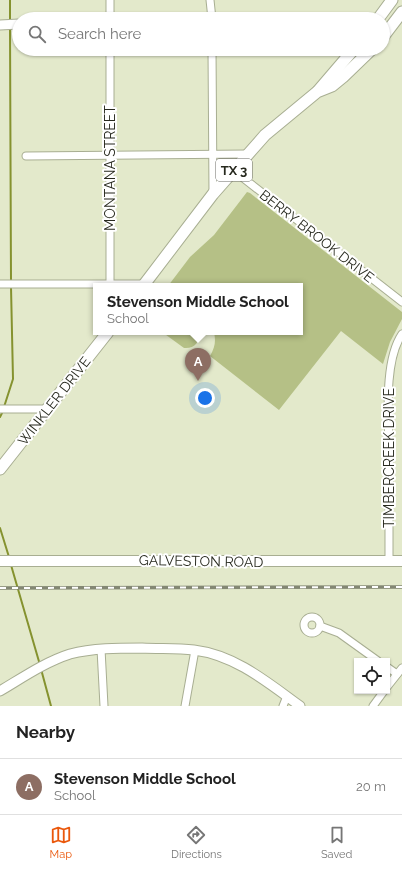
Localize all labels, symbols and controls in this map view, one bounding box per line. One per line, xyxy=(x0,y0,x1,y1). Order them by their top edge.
search box xyxy=(12,12,390,56)
icon: search xyxy=(26,23,48,45)
text: Search here xyxy=(58,25,141,43)
street label: MONTANA STREET xyxy=(102,105,118,231)
road number: TX 3 xyxy=(216,159,252,181)
street label: BERRY BROOK DRIVE xyxy=(257,186,377,286)
popup xyxy=(93,283,303,335)
text: Stevenson Middle School xyxy=(107,293,289,311)
text: School xyxy=(107,311,149,326)
pin: A xyxy=(185,348,211,381)
street label: WINKLER DRIVE xyxy=(14,354,94,448)
your location xyxy=(195,388,215,408)
street label: TIMBERCREEK DRIVE xyxy=(381,388,397,528)
street label: GALVESTON ROAD xyxy=(139,552,263,570)
map controls xyxy=(354,658,390,694)
button: locate xyxy=(354,658,390,694)
text: Nearby xyxy=(16,722,75,742)
text: Stevenson Middle School xyxy=(54,770,236,788)
text: A xyxy=(25,779,33,794)
text: 20 m xyxy=(356,779,386,794)
text: School xyxy=(54,788,96,803)
tab: Map xyxy=(50,824,72,861)
tab: Directions xyxy=(171,824,222,861)
tab: Saved xyxy=(321,824,352,861)

